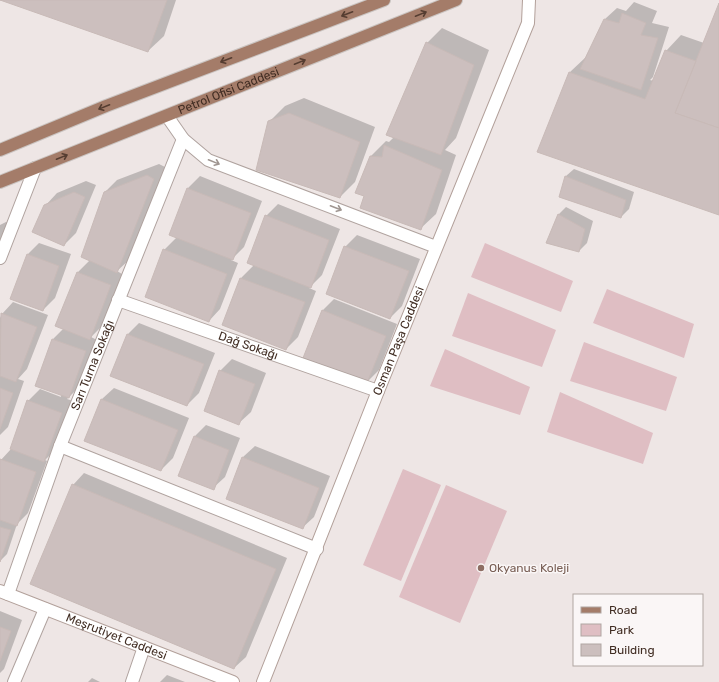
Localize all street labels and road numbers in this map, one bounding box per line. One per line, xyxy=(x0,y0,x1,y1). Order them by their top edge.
street label: Petrol Ofisi Caddesi xyxy=(176,64,281,117)
street label: Osman Paşa Caddesi xyxy=(370,284,427,397)
street label: Sarı Turna Sokağı xyxy=(68,318,117,412)
street label: Dağ Sokağı xyxy=(217,329,280,362)
street label: Meşrutiyet Caddesi xyxy=(64,610,169,663)

